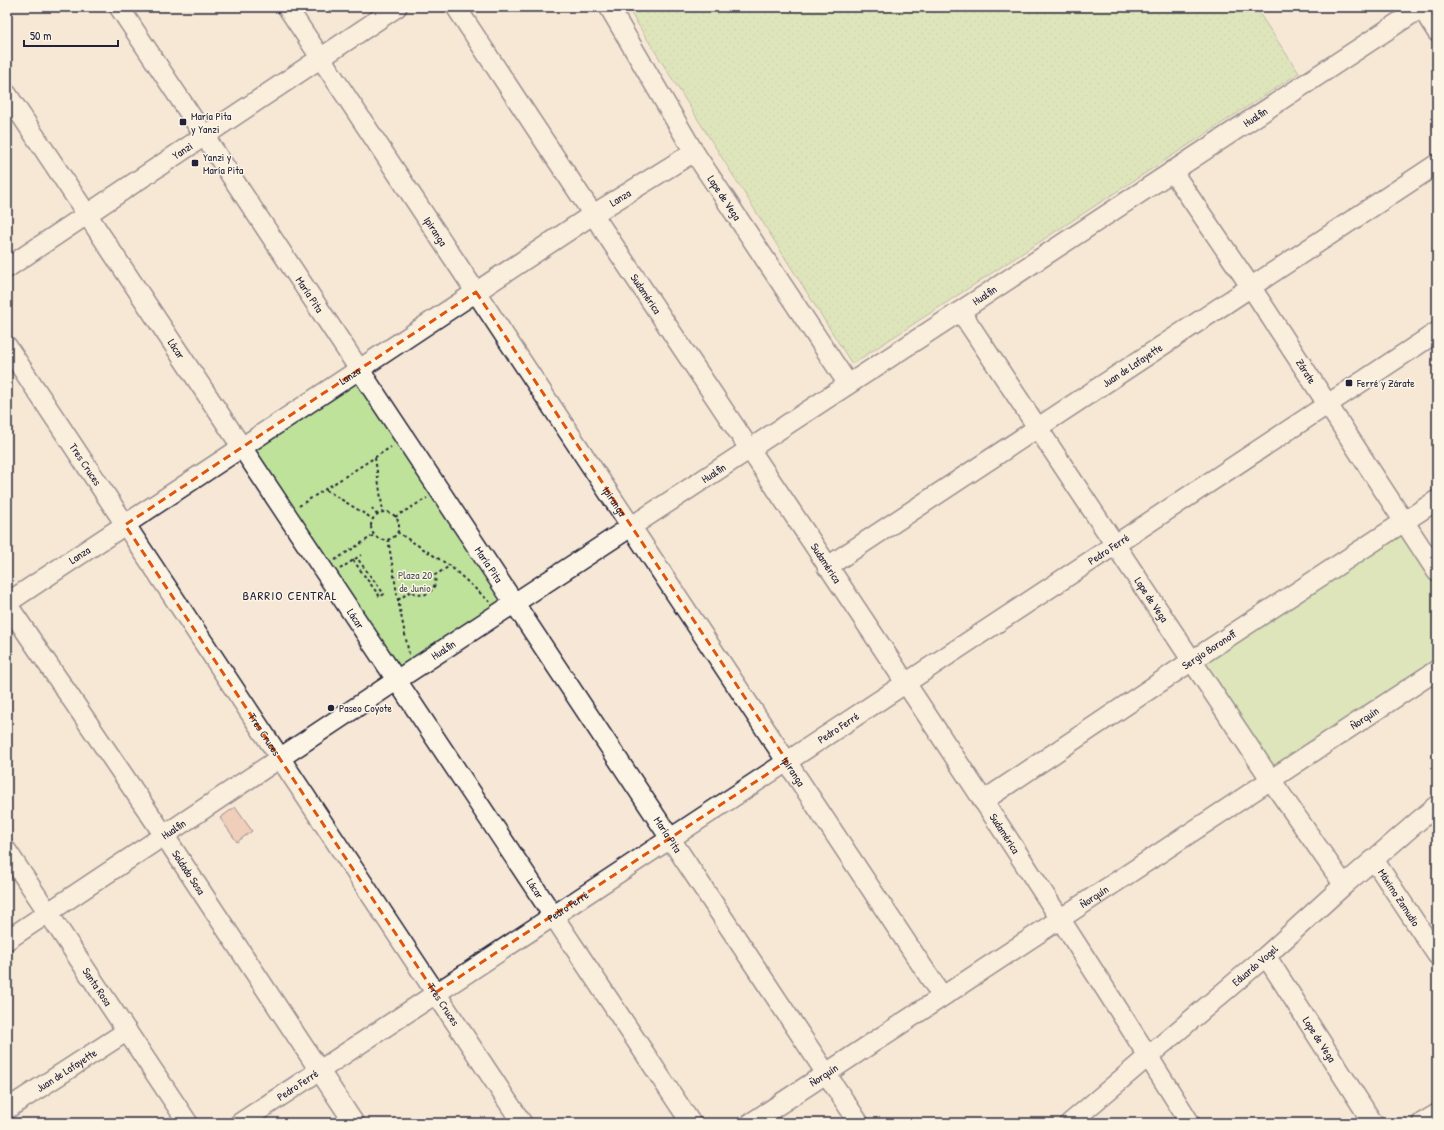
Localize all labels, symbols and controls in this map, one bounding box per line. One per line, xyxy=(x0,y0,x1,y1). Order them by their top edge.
scale bar xyxy=(24,22,118,48)
text: 50 m xyxy=(30,27,51,44)
street label: Hualfin xyxy=(1240,104,1270,130)
place label: María Pita y Yanzi xyxy=(191,109,232,136)
marker: María Pita y Yanzi xyxy=(178,117,188,127)
street label: Yanzi xyxy=(170,139,195,162)
place label: Yanzi y María Pita xyxy=(203,150,244,177)
marker: Yanzi y María Pita xyxy=(190,158,200,168)
street label: Lope de Vega xyxy=(704,173,745,224)
street label: Lanza xyxy=(607,185,634,209)
street label: Ipiranga xyxy=(421,214,451,249)
street label: Sudamérica xyxy=(628,271,665,317)
street label: María Pita xyxy=(293,274,327,316)
street label: Hualfin xyxy=(970,282,999,308)
street label: Lácar xyxy=(165,336,189,362)
street label: Juan de Lafayette xyxy=(1100,340,1166,390)
street label: Zárate xyxy=(1293,356,1319,387)
street label: Lanza xyxy=(336,363,363,388)
place label: Ferré y Zárate xyxy=(1356,376,1415,390)
marker: Ferré y Zárate xyxy=(1344,378,1354,388)
street label: Tres Cruces xyxy=(66,440,105,488)
street label: Hualfin xyxy=(699,460,728,486)
street label: Ipiranga xyxy=(600,484,630,519)
street label: Pedro Ferré xyxy=(1085,530,1132,568)
street label: Sudamérica xyxy=(808,540,845,586)
street label: Lanza xyxy=(66,543,93,567)
street label: María Pita xyxy=(472,544,506,586)
park label: Plaza 20 de Junio xyxy=(398,568,432,595)
street label: Lope de Vega xyxy=(1132,574,1172,625)
district label: BARRIO CENTRAL xyxy=(243,586,337,604)
street label: Lácar xyxy=(344,606,368,632)
street label: Sergio Boronoff xyxy=(1179,627,1239,672)
street label: Hualfin xyxy=(428,637,458,663)
place label: Paseo Coyote xyxy=(339,701,393,715)
marker: Paseo Coyote xyxy=(326,703,336,713)
street label: Ñorquín xyxy=(1347,703,1381,733)
street label: Pedro Ferré xyxy=(815,709,862,746)
street label: Tres Cruces xyxy=(245,710,284,758)
street label: Ipiranga xyxy=(779,754,809,790)
street label: Sudamérica xyxy=(986,811,1023,857)
street label: María Pita xyxy=(651,814,685,856)
street label: Hualfin xyxy=(159,816,188,842)
street label: Soldado Sosa xyxy=(169,847,209,898)
street label: Máximo Zamudio xyxy=(1375,866,1423,929)
street label: Lácar xyxy=(523,876,547,902)
street label: Ñorquín xyxy=(1077,882,1111,911)
street label: Pedro Ferré xyxy=(545,887,592,925)
street label: Eduardo Vogel xyxy=(1229,942,1281,989)
street label: Santa Rosa xyxy=(80,965,115,1009)
street label: Tres Cruces xyxy=(424,981,463,1028)
street label: Lope de Vega xyxy=(1300,1014,1339,1065)
street label: Juan de Lafayette xyxy=(34,1045,100,1095)
street label: Ñorquín xyxy=(807,1061,841,1090)
street label: Pedro Ferré xyxy=(274,1066,321,1104)

